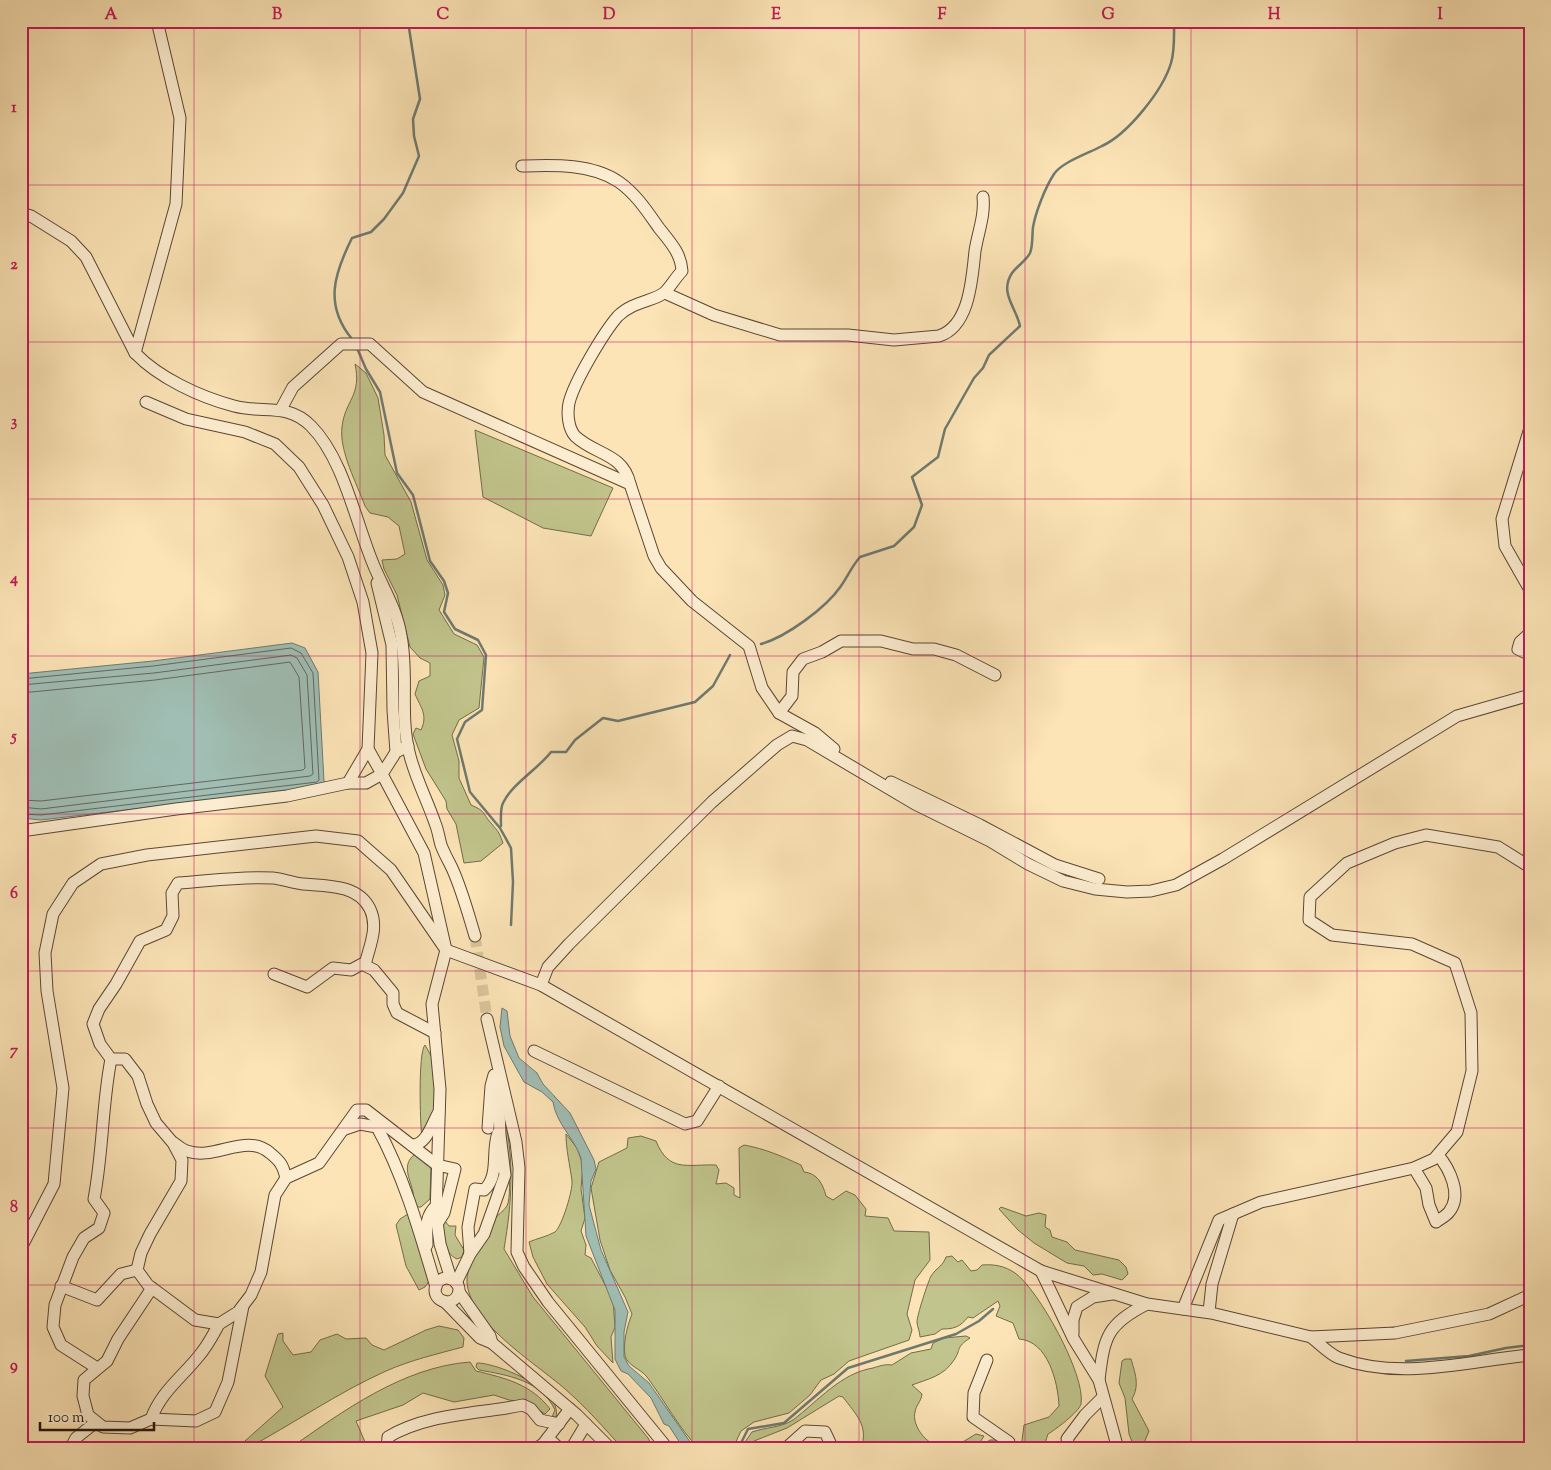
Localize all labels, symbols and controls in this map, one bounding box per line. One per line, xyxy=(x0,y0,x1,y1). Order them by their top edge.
text: A xyxy=(105,4,118,27)
text: B xyxy=(272,4,282,27)
text: C xyxy=(437,4,450,27)
text: D xyxy=(603,4,616,27)
text: E xyxy=(771,4,781,27)
text: F xyxy=(938,4,947,27)
text: G xyxy=(1101,4,1115,27)
text: H xyxy=(1268,4,1281,27)
text: I xyxy=(1437,4,1443,27)
text: 1 xyxy=(11,97,17,120)
text: 2 xyxy=(10,254,18,277)
text: 3 xyxy=(11,411,18,434)
text: 4 xyxy=(9,568,18,591)
text: 5 xyxy=(9,726,17,749)
text: 6 xyxy=(10,883,18,906)
text: 7 xyxy=(10,1040,19,1063)
text: 8 xyxy=(10,1197,18,1220)
text: 9 xyxy=(10,1355,18,1378)
scale bar xyxy=(40,1400,154,1432)
text: 100 m xyxy=(48,1408,85,1429)

